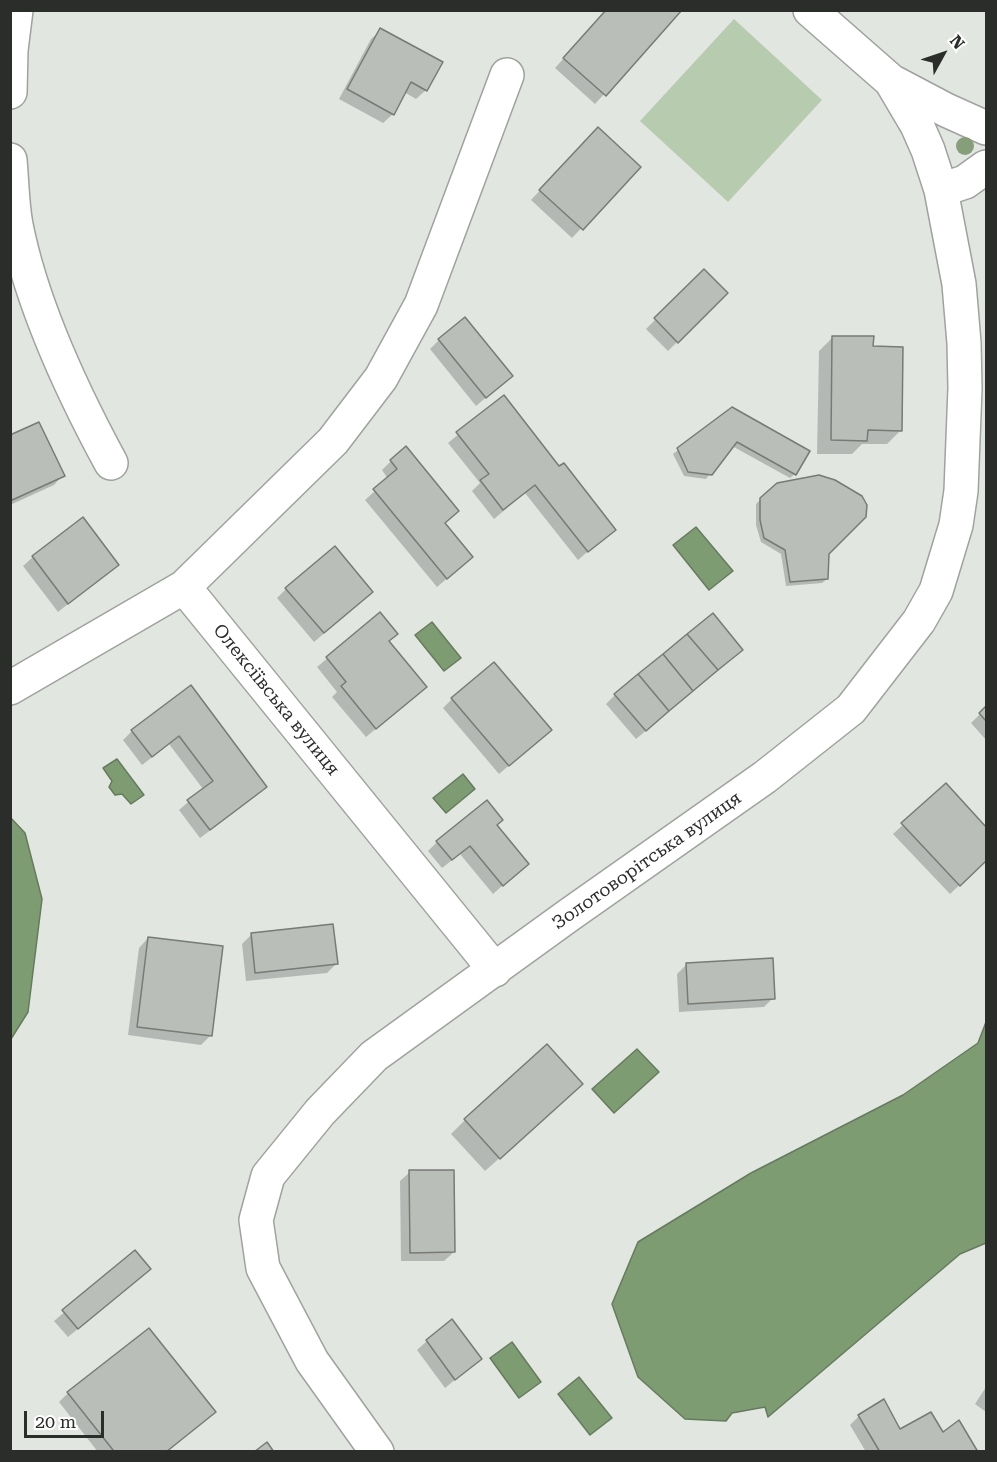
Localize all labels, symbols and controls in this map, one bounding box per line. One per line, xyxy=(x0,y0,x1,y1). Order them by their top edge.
north arrow xyxy=(913,24,973,84)
text: N xyxy=(946,31,968,53)
street label: Олексіївська вулиця xyxy=(208,620,344,780)
street label: Золотоворітська вулиця xyxy=(548,787,746,935)
scale bar xyxy=(27,1399,106,1437)
text: 20 m xyxy=(35,1411,76,1432)

